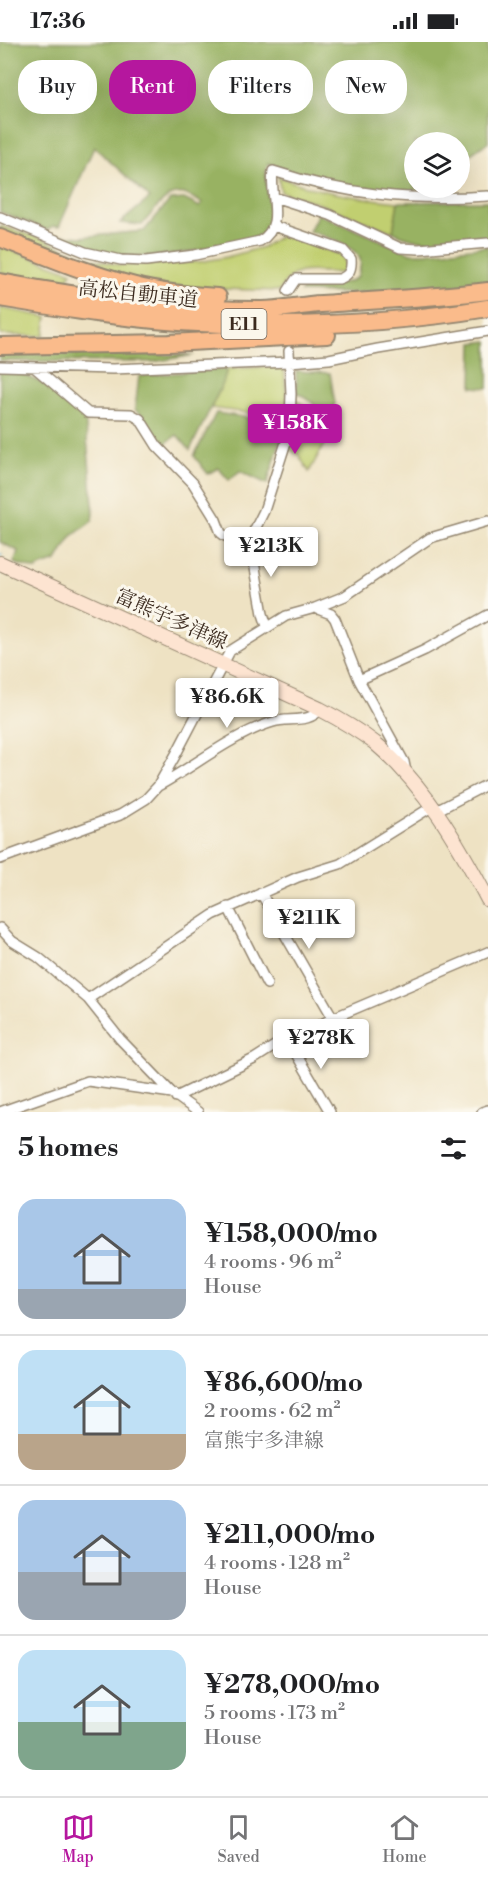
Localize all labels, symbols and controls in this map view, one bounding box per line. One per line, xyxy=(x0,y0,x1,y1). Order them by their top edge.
text: 17:36 xyxy=(30,8,85,35)
chip: Buy xyxy=(18,60,97,114)
chip: Rent xyxy=(109,60,196,114)
chip: Filters xyxy=(208,60,313,114)
chip: New xyxy=(325,60,407,114)
map controls xyxy=(404,132,470,198)
button: layers xyxy=(404,132,470,198)
street label: 高松自動車道 xyxy=(77,276,199,314)
road number: E11 xyxy=(222,309,266,339)
pin: ¥158K xyxy=(253,404,337,455)
text: ¥158K xyxy=(262,411,328,436)
pin: ¥213K xyxy=(229,527,313,578)
text: ¥213K xyxy=(238,534,304,559)
street label: 富熊宇多津線 xyxy=(111,584,231,656)
pin: ¥86.6K xyxy=(178,678,276,729)
text: ¥86.6K xyxy=(190,685,264,710)
pin: ¥211K xyxy=(267,899,351,950)
text: ¥211K xyxy=(277,906,341,931)
pin: ¥278K xyxy=(279,1019,363,1070)
text: ¥278K xyxy=(287,1026,355,1051)
text: 5 homes xyxy=(18,1132,118,1164)
icon: filters xyxy=(437,1132,470,1165)
text: ¥158,000/mo xyxy=(204,1218,378,1250)
icon: home xyxy=(66,1223,138,1295)
text: 4 rooms · 96 m² xyxy=(204,1250,342,1275)
text: House xyxy=(204,1275,262,1300)
text: ¥86,600/mo xyxy=(204,1367,363,1399)
icon: home xyxy=(66,1374,138,1446)
text: 2 rooms · 62 m² xyxy=(204,1399,340,1424)
text: 富熊宇多津線 xyxy=(204,1429,324,1454)
text: ¥211,000/mo xyxy=(204,1519,375,1551)
icon: home xyxy=(66,1524,138,1596)
text: 4 rooms · 128 m² xyxy=(204,1551,350,1576)
text: House xyxy=(204,1576,262,1601)
text: ¥278,000/mo xyxy=(204,1669,380,1701)
icon: home xyxy=(66,1674,138,1746)
text: 5 rooms · 173 m² xyxy=(204,1701,345,1726)
text: House xyxy=(204,1726,262,1751)
tab: Map xyxy=(62,1811,95,1867)
tab: Saved xyxy=(218,1811,260,1867)
tab: Home xyxy=(383,1811,426,1867)

